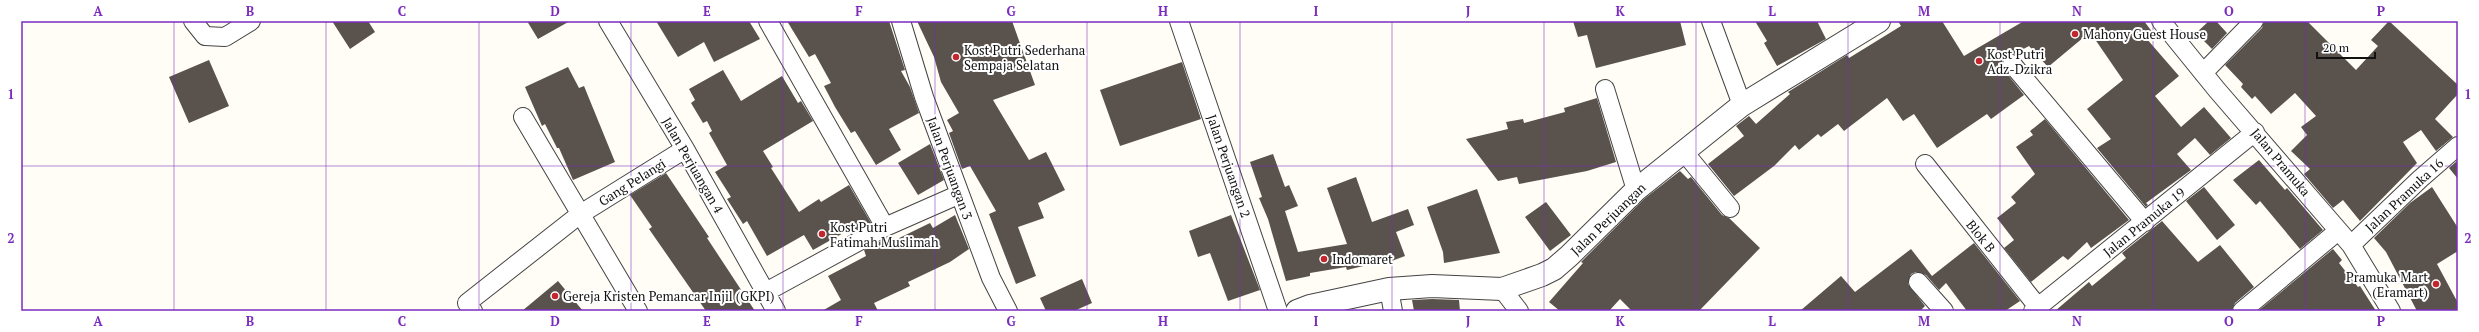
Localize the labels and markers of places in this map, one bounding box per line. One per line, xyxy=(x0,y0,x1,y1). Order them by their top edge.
place label: Mahony Guest House xyxy=(2083,25,2206,43)
marker: Mahony Guest House xyxy=(2070,29,2080,39)
place label: Kost Putri Sederhana Sempaja Selatan xyxy=(964,41,1086,74)
place label: Kost Putri Adz-Dzikra xyxy=(1987,45,2053,78)
marker: Kost Putri Sederhana Sempaja Selatan xyxy=(951,52,961,62)
marker: Kost Putri Adz-Dzikra xyxy=(1974,56,1984,66)
place label: Kost Putri Fatimah Muslimah xyxy=(830,218,939,251)
marker: Kost Putri Fatimah Muslimah xyxy=(817,229,827,239)
place label: Indomaret xyxy=(1332,250,1393,268)
marker: Indomaret xyxy=(1319,254,1329,264)
place label: Pramuka Mart (Eramart) xyxy=(2346,268,2428,301)
marker: Pramuka Mart (Eramart) xyxy=(2431,279,2441,289)
place label: Gereja Kristen Pemancar Injil (GKPI) xyxy=(563,287,774,305)
marker: Gereja Kristen Pemancar Injil (GKPI) xyxy=(550,291,560,301)

